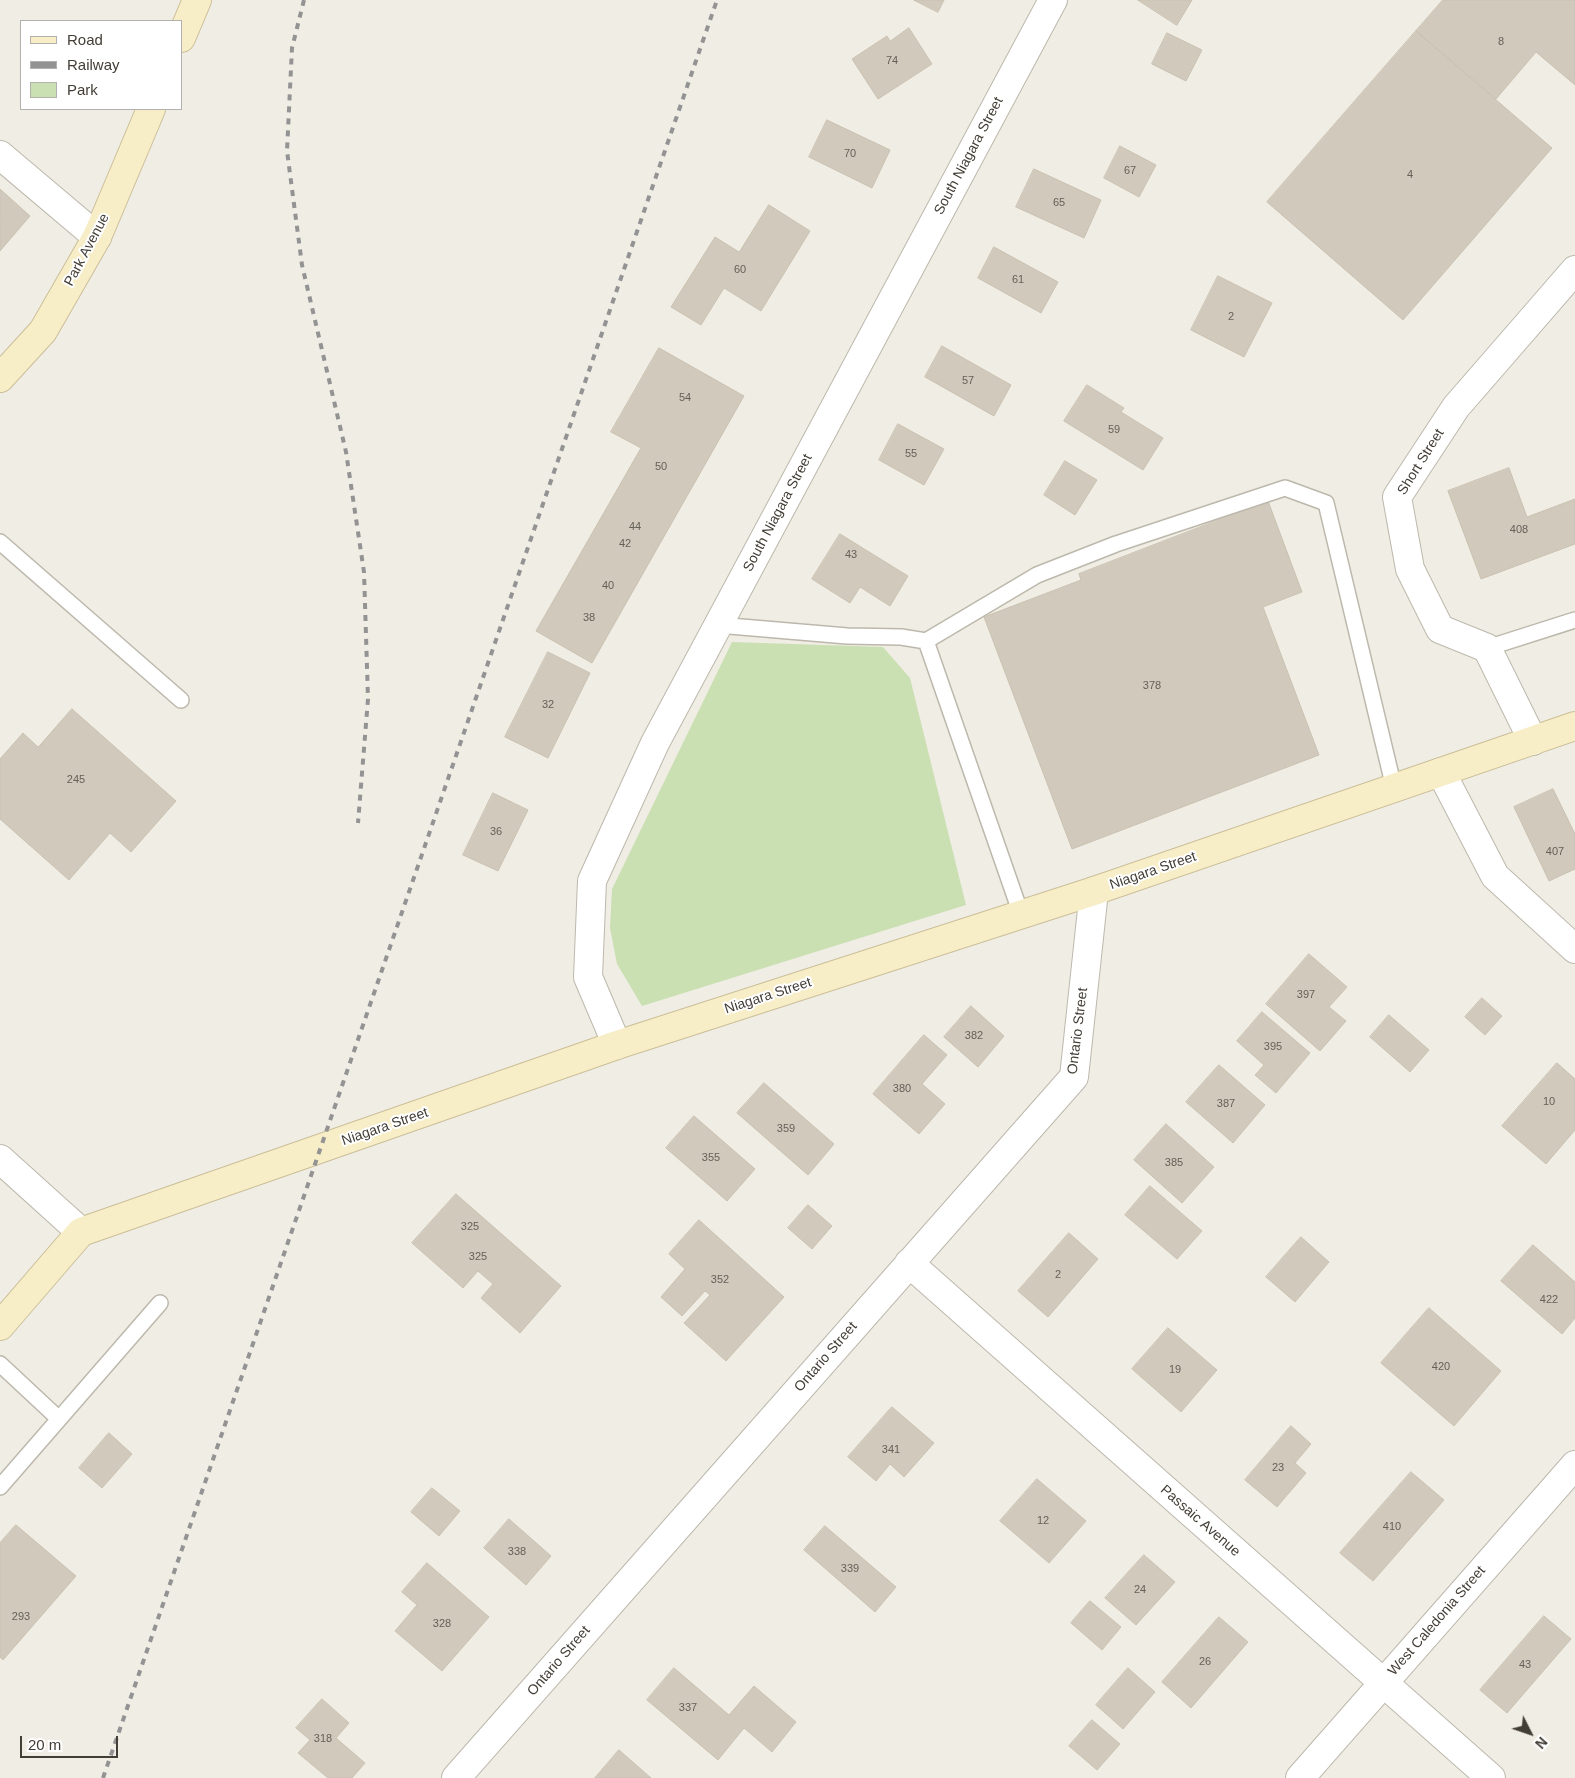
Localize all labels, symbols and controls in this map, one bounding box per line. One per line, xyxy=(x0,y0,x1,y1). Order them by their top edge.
legend xyxy=(20,20,182,110)
text: Road xyxy=(67,31,103,48)
house number: 8 xyxy=(1498,35,1504,49)
house number: 74 xyxy=(886,54,898,68)
text: Railway xyxy=(67,56,120,73)
text: Park xyxy=(67,81,98,98)
street label: South Niagara Street xyxy=(931,94,1007,218)
house number: 70 xyxy=(844,147,856,161)
house number: 67 xyxy=(1124,164,1136,178)
house number: 4 xyxy=(1407,168,1413,182)
house number: 65 xyxy=(1053,196,1065,210)
street label: Park Avenue xyxy=(61,211,113,289)
house number: 60 xyxy=(734,263,746,277)
house number: 61 xyxy=(1012,273,1024,287)
house number: 2 xyxy=(1228,310,1234,324)
house number: 57 xyxy=(962,374,974,388)
house number: 54 xyxy=(679,391,691,405)
house number: 59 xyxy=(1108,423,1120,437)
street label: Short Street xyxy=(1394,426,1448,498)
house number: 55 xyxy=(905,447,917,461)
street label: South Niagara Street xyxy=(740,451,816,575)
house number: 50 xyxy=(655,460,667,474)
house number: 44 xyxy=(629,520,641,534)
house number: 408 xyxy=(1510,523,1528,537)
house number: 42 xyxy=(619,537,631,551)
house number: 43 xyxy=(845,548,857,562)
house number: 40 xyxy=(602,579,614,593)
house number: 38 xyxy=(583,611,595,625)
house number: 378 xyxy=(1143,679,1161,693)
house number: 32 xyxy=(542,698,554,712)
house number: 245 xyxy=(67,773,85,787)
house number: 36 xyxy=(490,825,502,839)
house number: 407 xyxy=(1546,845,1564,859)
street label: Niagara Street xyxy=(1108,848,1198,894)
street label: Niagara Street xyxy=(722,974,814,1018)
street label: Ontario Street xyxy=(1064,987,1092,1075)
house number: 397 xyxy=(1297,988,1315,1002)
house number: 382 xyxy=(965,1029,983,1043)
house number: 395 xyxy=(1264,1040,1282,1054)
house number: 380 xyxy=(893,1082,911,1096)
house number: 10 xyxy=(1543,1095,1555,1109)
house number: 387 xyxy=(1217,1097,1235,1111)
street label: Niagara Street xyxy=(340,1104,430,1150)
house number: 359 xyxy=(777,1122,795,1136)
house number: 355 xyxy=(702,1151,720,1165)
house number: 385 xyxy=(1165,1156,1183,1170)
house number: 325 xyxy=(461,1220,479,1234)
house number: 325 xyxy=(469,1250,487,1264)
house number: 2 xyxy=(1055,1268,1061,1282)
house number: 352 xyxy=(711,1273,729,1287)
house number: 422 xyxy=(1540,1293,1558,1307)
street label: Ontario Street xyxy=(791,1319,861,1395)
house number: 420 xyxy=(1432,1360,1450,1374)
house number: 19 xyxy=(1169,1363,1181,1377)
house number: 341 xyxy=(882,1443,900,1457)
house number: 23 xyxy=(1272,1461,1284,1475)
street label: Passaic Avenue xyxy=(1157,1482,1243,1560)
house number: 12 xyxy=(1037,1514,1049,1528)
house number: 410 xyxy=(1383,1520,1401,1534)
house number: 338 xyxy=(508,1545,526,1559)
house number: 339 xyxy=(841,1562,859,1576)
street label: West Caledonia Street xyxy=(1385,1563,1489,1679)
house number: 24 xyxy=(1134,1583,1146,1597)
house number: 293 xyxy=(12,1610,30,1624)
house number: 328 xyxy=(433,1617,451,1631)
street label: Ontario Street xyxy=(524,1623,594,1699)
house number: 26 xyxy=(1199,1655,1211,1669)
house number: 43 xyxy=(1519,1658,1531,1672)
house number: 337 xyxy=(679,1701,697,1715)
north arrow xyxy=(1505,1708,1555,1758)
scale bar xyxy=(22,1726,120,1758)
house number: 318 xyxy=(314,1732,332,1746)
text: N xyxy=(1532,1734,1551,1752)
text: 20 m xyxy=(28,1736,61,1753)

